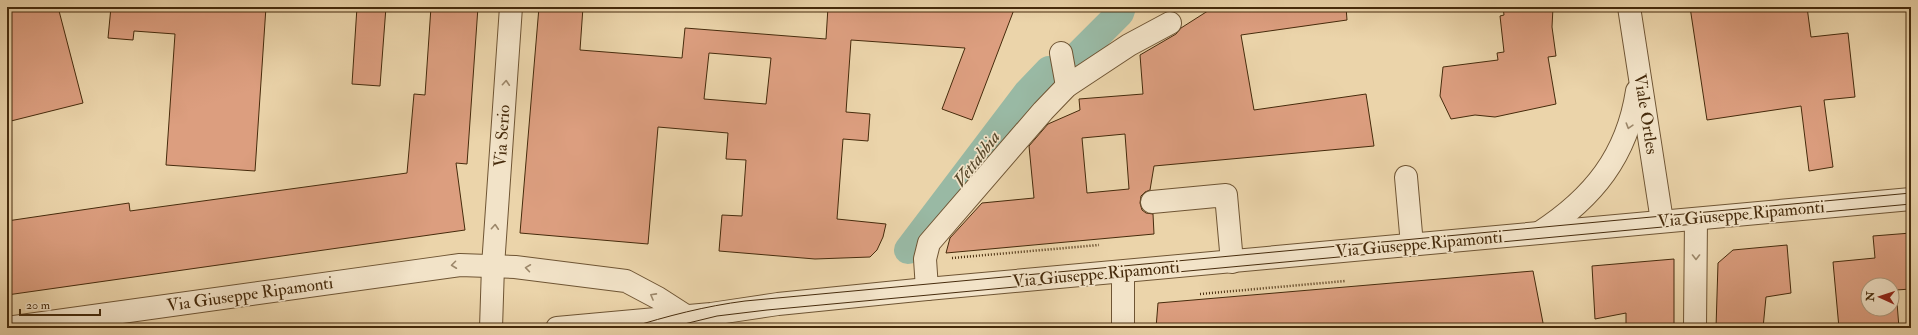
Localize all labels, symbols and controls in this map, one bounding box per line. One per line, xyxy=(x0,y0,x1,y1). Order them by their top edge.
street label: Viale Ortles xyxy=(1629,72,1663,156)
one-way arrow xyxy=(501,80,510,86)
street label: Via Serio xyxy=(489,104,515,168)
one-way arrow xyxy=(1626,122,1634,129)
water label: Vettabbia xyxy=(948,126,1006,192)
street label: Via Giuseppe Ripamonti xyxy=(1657,196,1826,233)
one-way arrow xyxy=(491,224,500,230)
street label: Via Giuseppe Ripamonti xyxy=(1335,226,1504,263)
one-way arrow xyxy=(1691,254,1700,260)
street label: Via Giuseppe Ripamonti xyxy=(1012,256,1181,293)
one-way arrow xyxy=(451,261,457,270)
one-way arrow xyxy=(525,264,531,273)
street label: Via Giuseppe Ripamonti xyxy=(166,272,335,317)
north arrow xyxy=(1860,277,1900,317)
text: N xyxy=(1864,290,1877,303)
scale bar xyxy=(20,291,100,317)
one-way arrow xyxy=(650,293,658,300)
text: 20 m xyxy=(26,298,51,313)

